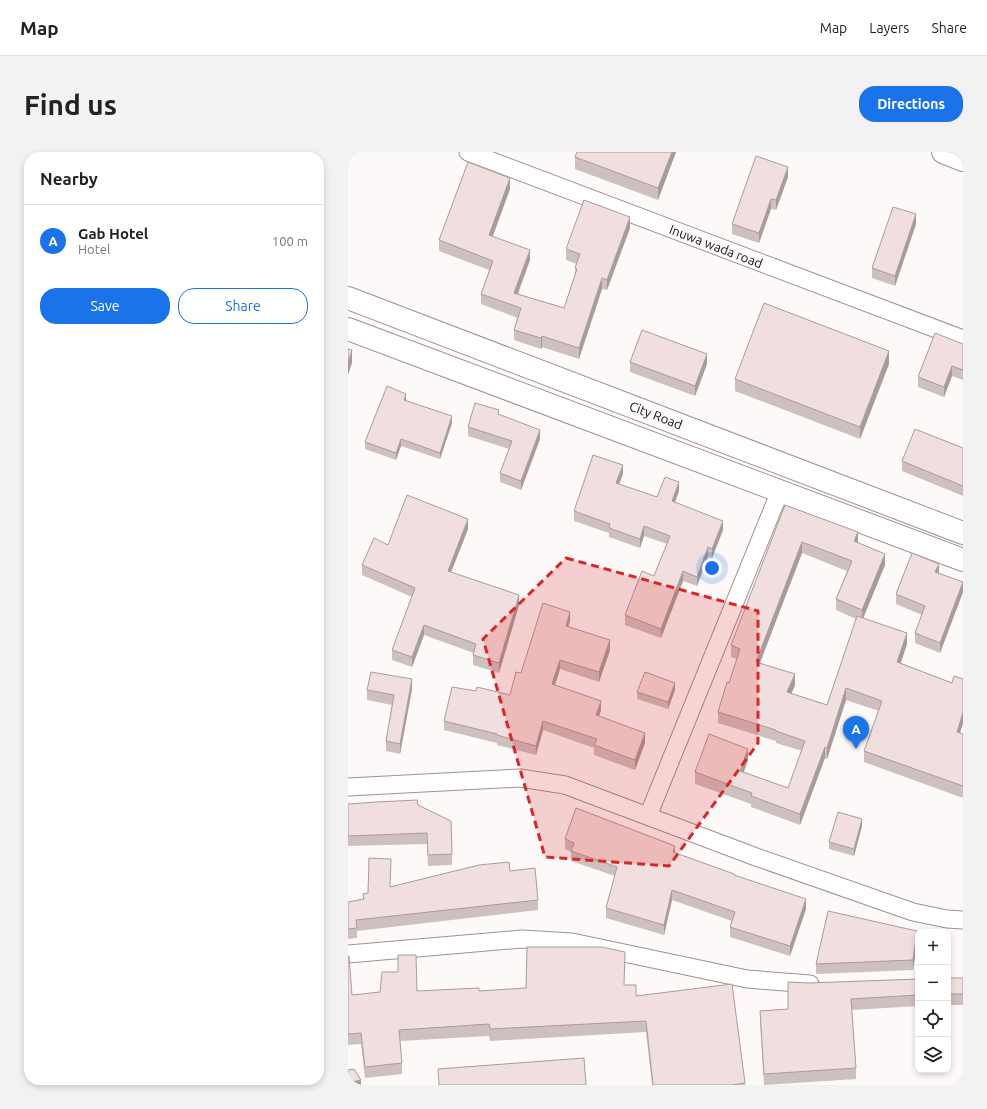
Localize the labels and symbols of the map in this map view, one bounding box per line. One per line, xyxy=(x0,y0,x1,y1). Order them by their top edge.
street label: Inuwa wada road xyxy=(667,222,765,270)
street label: City Road xyxy=(628,399,684,431)
your location xyxy=(702,558,722,578)
pin: A xyxy=(843,716,869,749)

